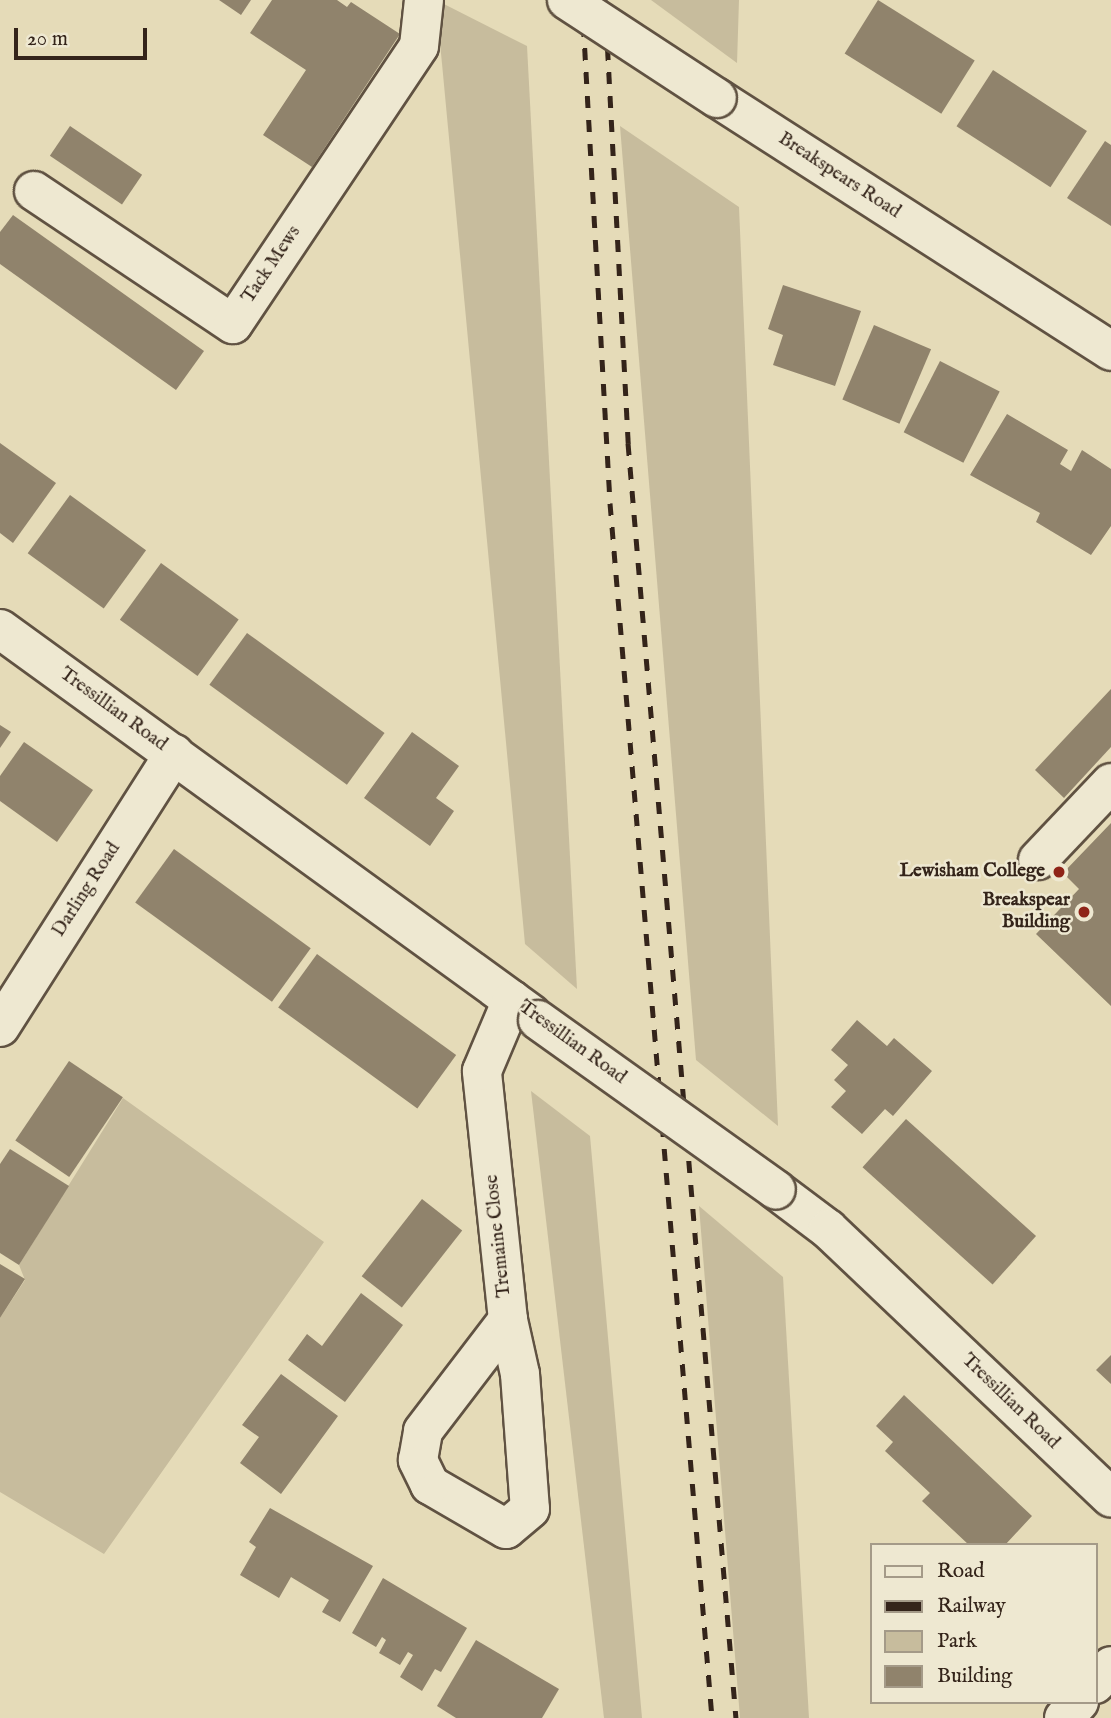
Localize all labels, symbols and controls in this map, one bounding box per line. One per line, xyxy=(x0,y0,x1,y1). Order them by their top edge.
scale bar xyxy=(18,14,150,58)
text: 20 m xyxy=(27,26,68,53)
street label: Breakspears Road xyxy=(774,128,904,224)
street label: Tack Mews xyxy=(238,222,306,308)
street label: Tressillian Road xyxy=(55,663,171,757)
street label: Darling Road xyxy=(48,838,126,942)
place label: Lewisham College xyxy=(899,861,1045,883)
marker: Lewisham College xyxy=(1051,864,1067,880)
place label: Breakspear Building xyxy=(982,890,1070,934)
marker: Breakspear Building xyxy=(1076,904,1092,920)
street label: Tressillian Road xyxy=(514,996,630,1090)
street label: Tremaine Close xyxy=(481,1173,517,1299)
street label: Tressillian Road xyxy=(956,1350,1064,1454)
legend xyxy=(870,1543,1097,1704)
text: Road xyxy=(937,1558,984,1585)
text: Railway xyxy=(937,1593,1006,1620)
text: Park xyxy=(937,1628,977,1655)
text: Building xyxy=(937,1663,1012,1690)

